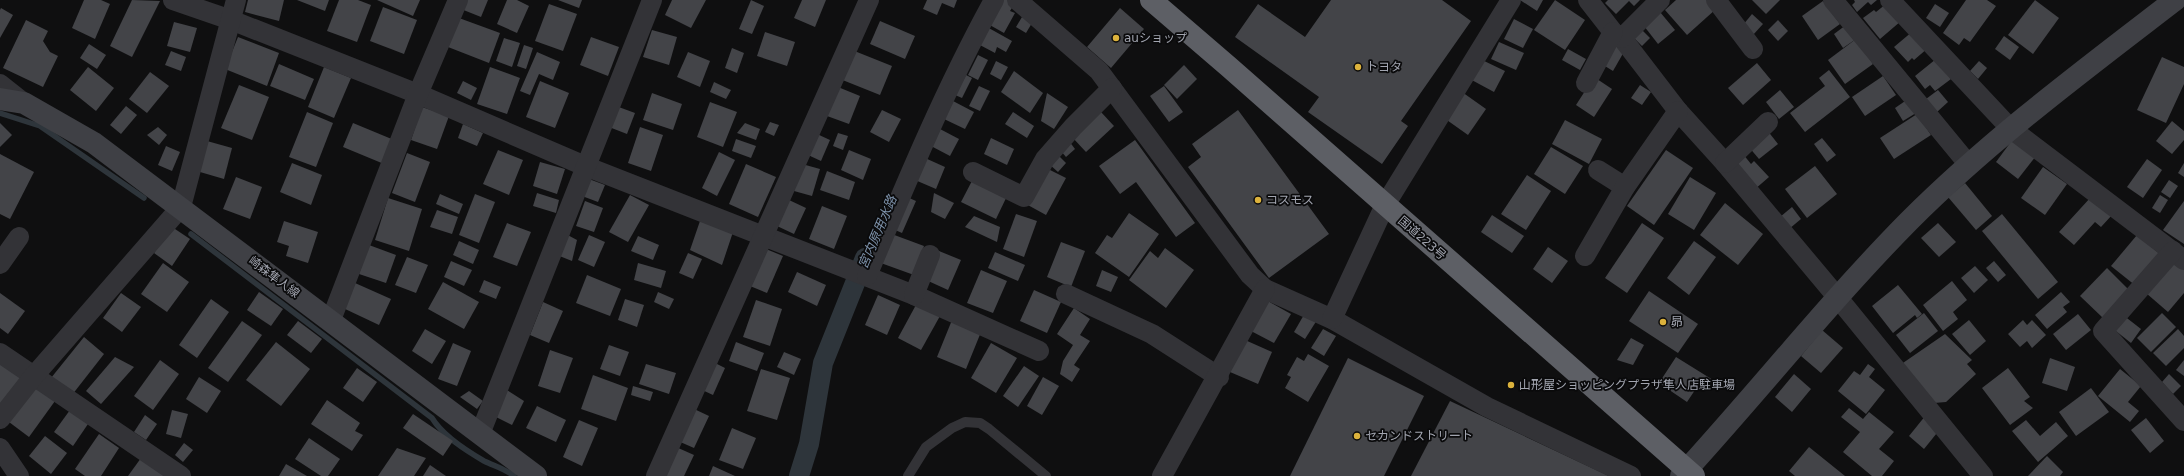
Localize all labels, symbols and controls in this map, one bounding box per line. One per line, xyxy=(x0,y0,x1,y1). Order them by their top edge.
place label: auショップ xyxy=(1124,31,1187,45)
marker: auショップ xyxy=(1111,33,1121,43)
place label: トヨタ xyxy=(1366,60,1402,74)
marker: トヨタ xyxy=(1353,62,1363,72)
water label: 宮内原用水路 xyxy=(855,192,900,271)
place label: コスモス xyxy=(1266,193,1314,207)
marker: コスモス xyxy=(1253,195,1263,205)
street label: 国道223号 xyxy=(1395,213,1449,263)
street label: 崎森隼人線 xyxy=(246,253,302,301)
place label: 昴 xyxy=(1671,315,1683,329)
marker: 昴 xyxy=(1658,317,1668,327)
place label: 山形屋ショッピングプラザ隼人店駐車場 xyxy=(1519,378,1735,392)
marker: 山形屋ショッピングプラザ隼人店駐車場 xyxy=(1506,380,1516,390)
place label: セカンドストリート xyxy=(1365,429,1473,443)
marker: セカンドストリート xyxy=(1352,431,1362,441)

